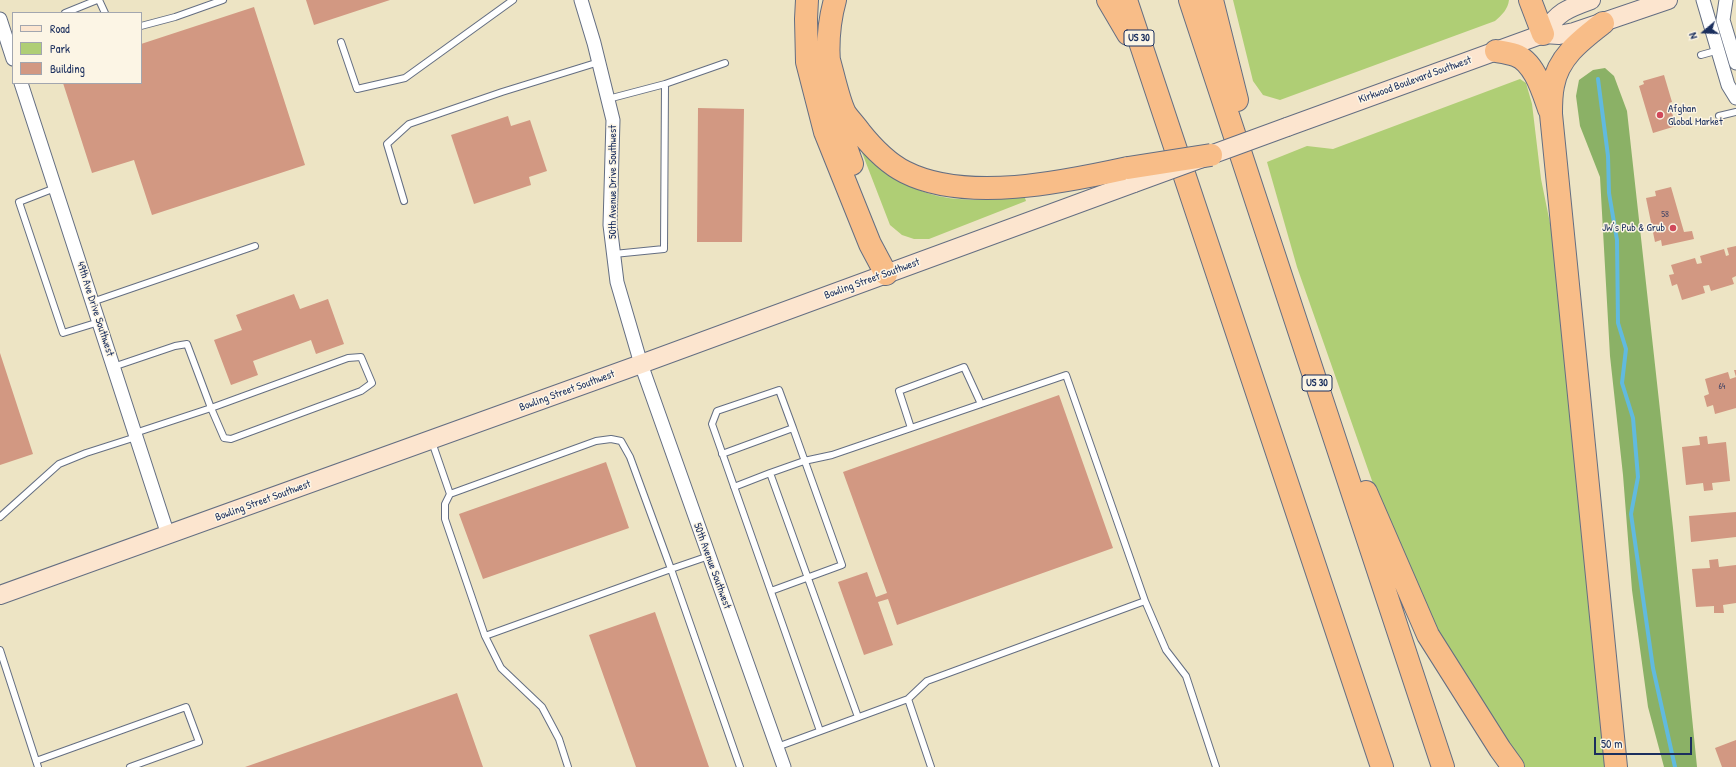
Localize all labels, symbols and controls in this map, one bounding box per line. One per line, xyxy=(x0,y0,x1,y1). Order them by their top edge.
legend xyxy=(12,12,142,84)
north arrow xyxy=(1684,12,1724,52)
text: Road xyxy=(50,20,70,37)
road number: US 30 xyxy=(1124,30,1154,46)
text: N xyxy=(1685,31,1700,41)
text: Park xyxy=(50,40,70,57)
street label: Kirkwood Boulevard Southwest xyxy=(1357,53,1473,107)
text: Building xyxy=(50,60,85,77)
place label: Afghan Global Market xyxy=(1668,102,1723,128)
marker: Afghan Global Market xyxy=(1655,110,1665,120)
street label: 50th Avenue Drive Southwest xyxy=(606,125,620,239)
house number: 58 xyxy=(1661,210,1669,220)
place label: JW's Pub & Grub xyxy=(1602,221,1665,235)
marker: JW's Pub & Grub xyxy=(1668,223,1678,233)
street label: Bowling Street Southwest xyxy=(822,256,922,302)
street label: 49th Ave Drive Southwest xyxy=(73,260,117,358)
street label: Bowling Street Southwest xyxy=(517,368,617,414)
road number: US 30 xyxy=(1302,375,1332,391)
house number: 64 xyxy=(1719,382,1725,392)
street label: Bowling Street Southwest xyxy=(213,478,313,524)
street label: 50th Avenue Southwest xyxy=(690,521,734,611)
scale bar xyxy=(1596,729,1694,755)
text: 50 m xyxy=(1601,735,1622,752)

